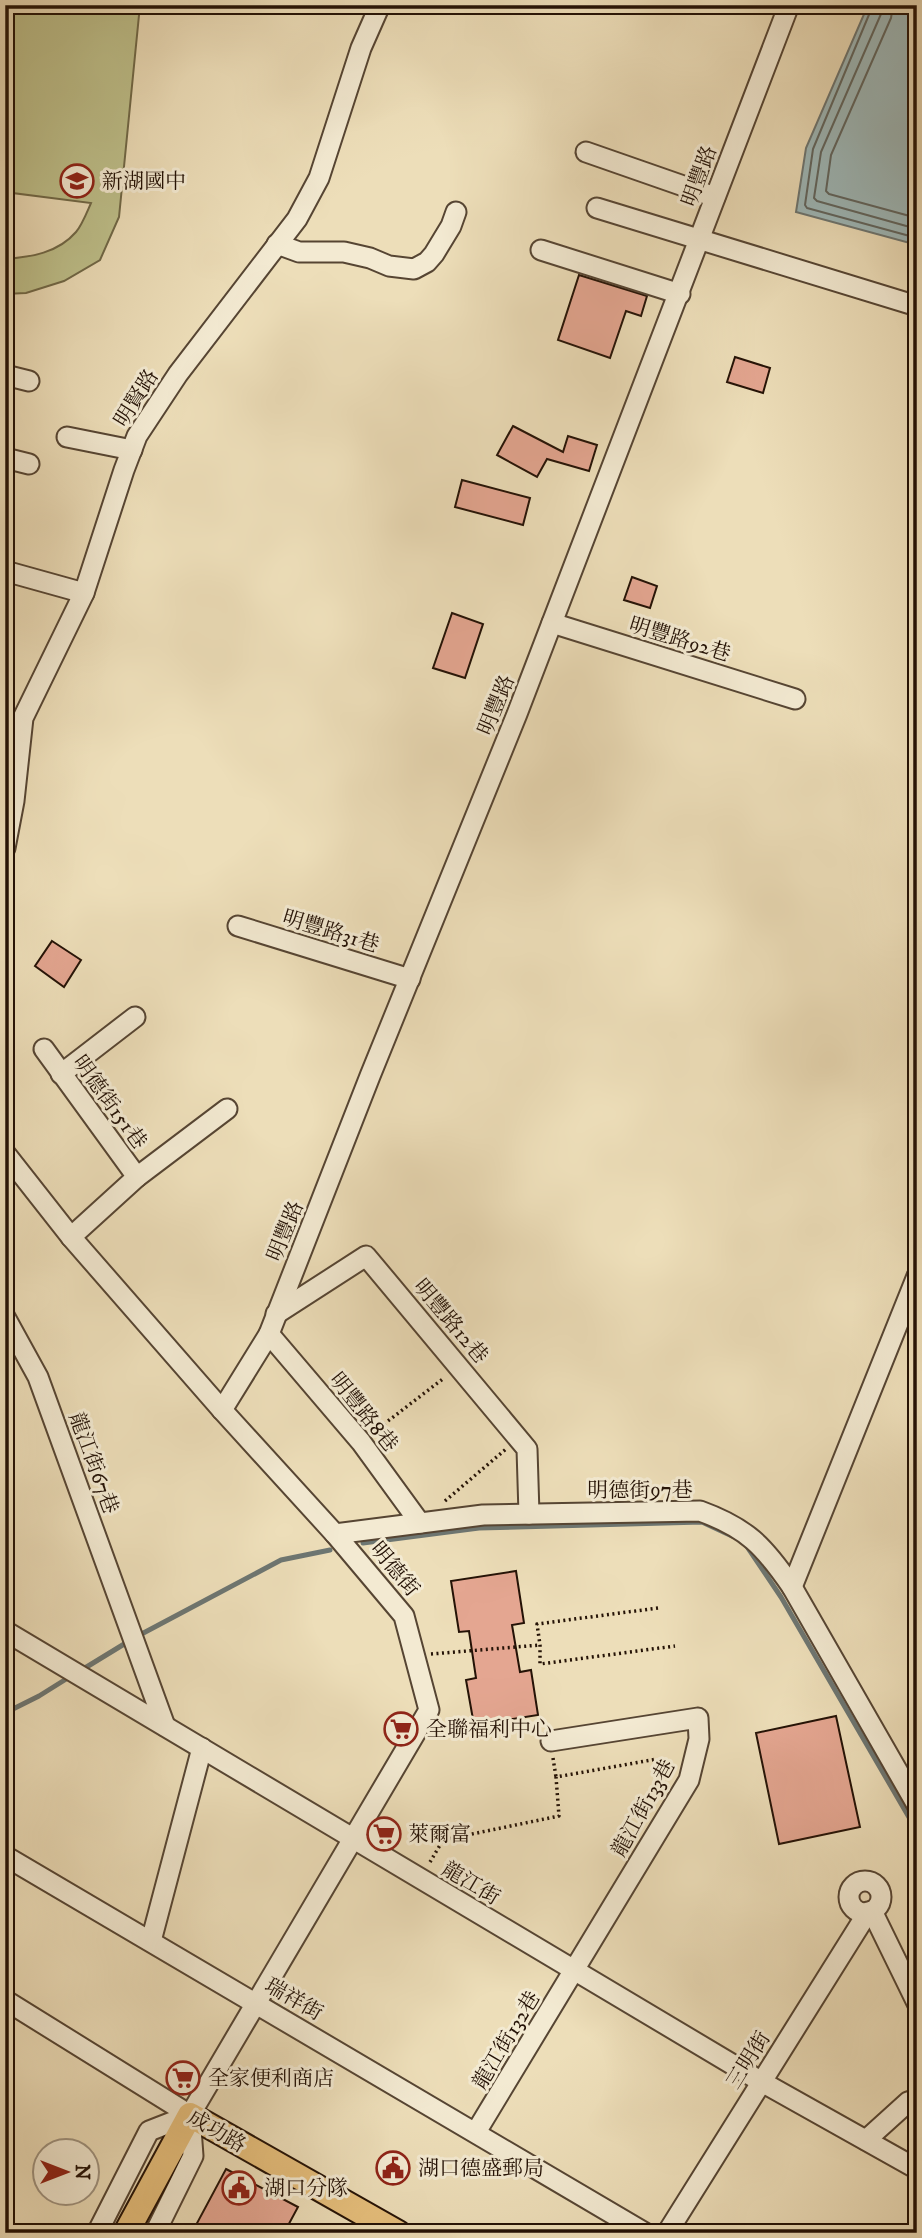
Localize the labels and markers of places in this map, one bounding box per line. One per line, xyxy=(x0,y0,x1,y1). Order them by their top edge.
school or university icon: 新湖國中 xyxy=(58,162,96,200)
place label: 新湖國中 xyxy=(102,169,186,195)
supermarket icon: 全聯福利中心 xyxy=(382,1710,420,1748)
place label: 全聯福利中心 xyxy=(426,1717,552,1743)
supermarket icon: 萊爾富 xyxy=(365,1815,403,1853)
place label: 萊爾富 xyxy=(408,1822,471,1848)
supermarket icon: 全家便利商店 xyxy=(164,2059,202,2097)
place label: 全家便利商店 xyxy=(208,2066,334,2092)
public building icon: 湖口德盛郵局 xyxy=(374,2149,412,2187)
place label: 湖口德盛郵局 xyxy=(418,2156,544,2182)
public building icon: 湖口分隊 xyxy=(220,2169,258,2207)
place label: 湖口分隊 xyxy=(264,2176,348,2202)

